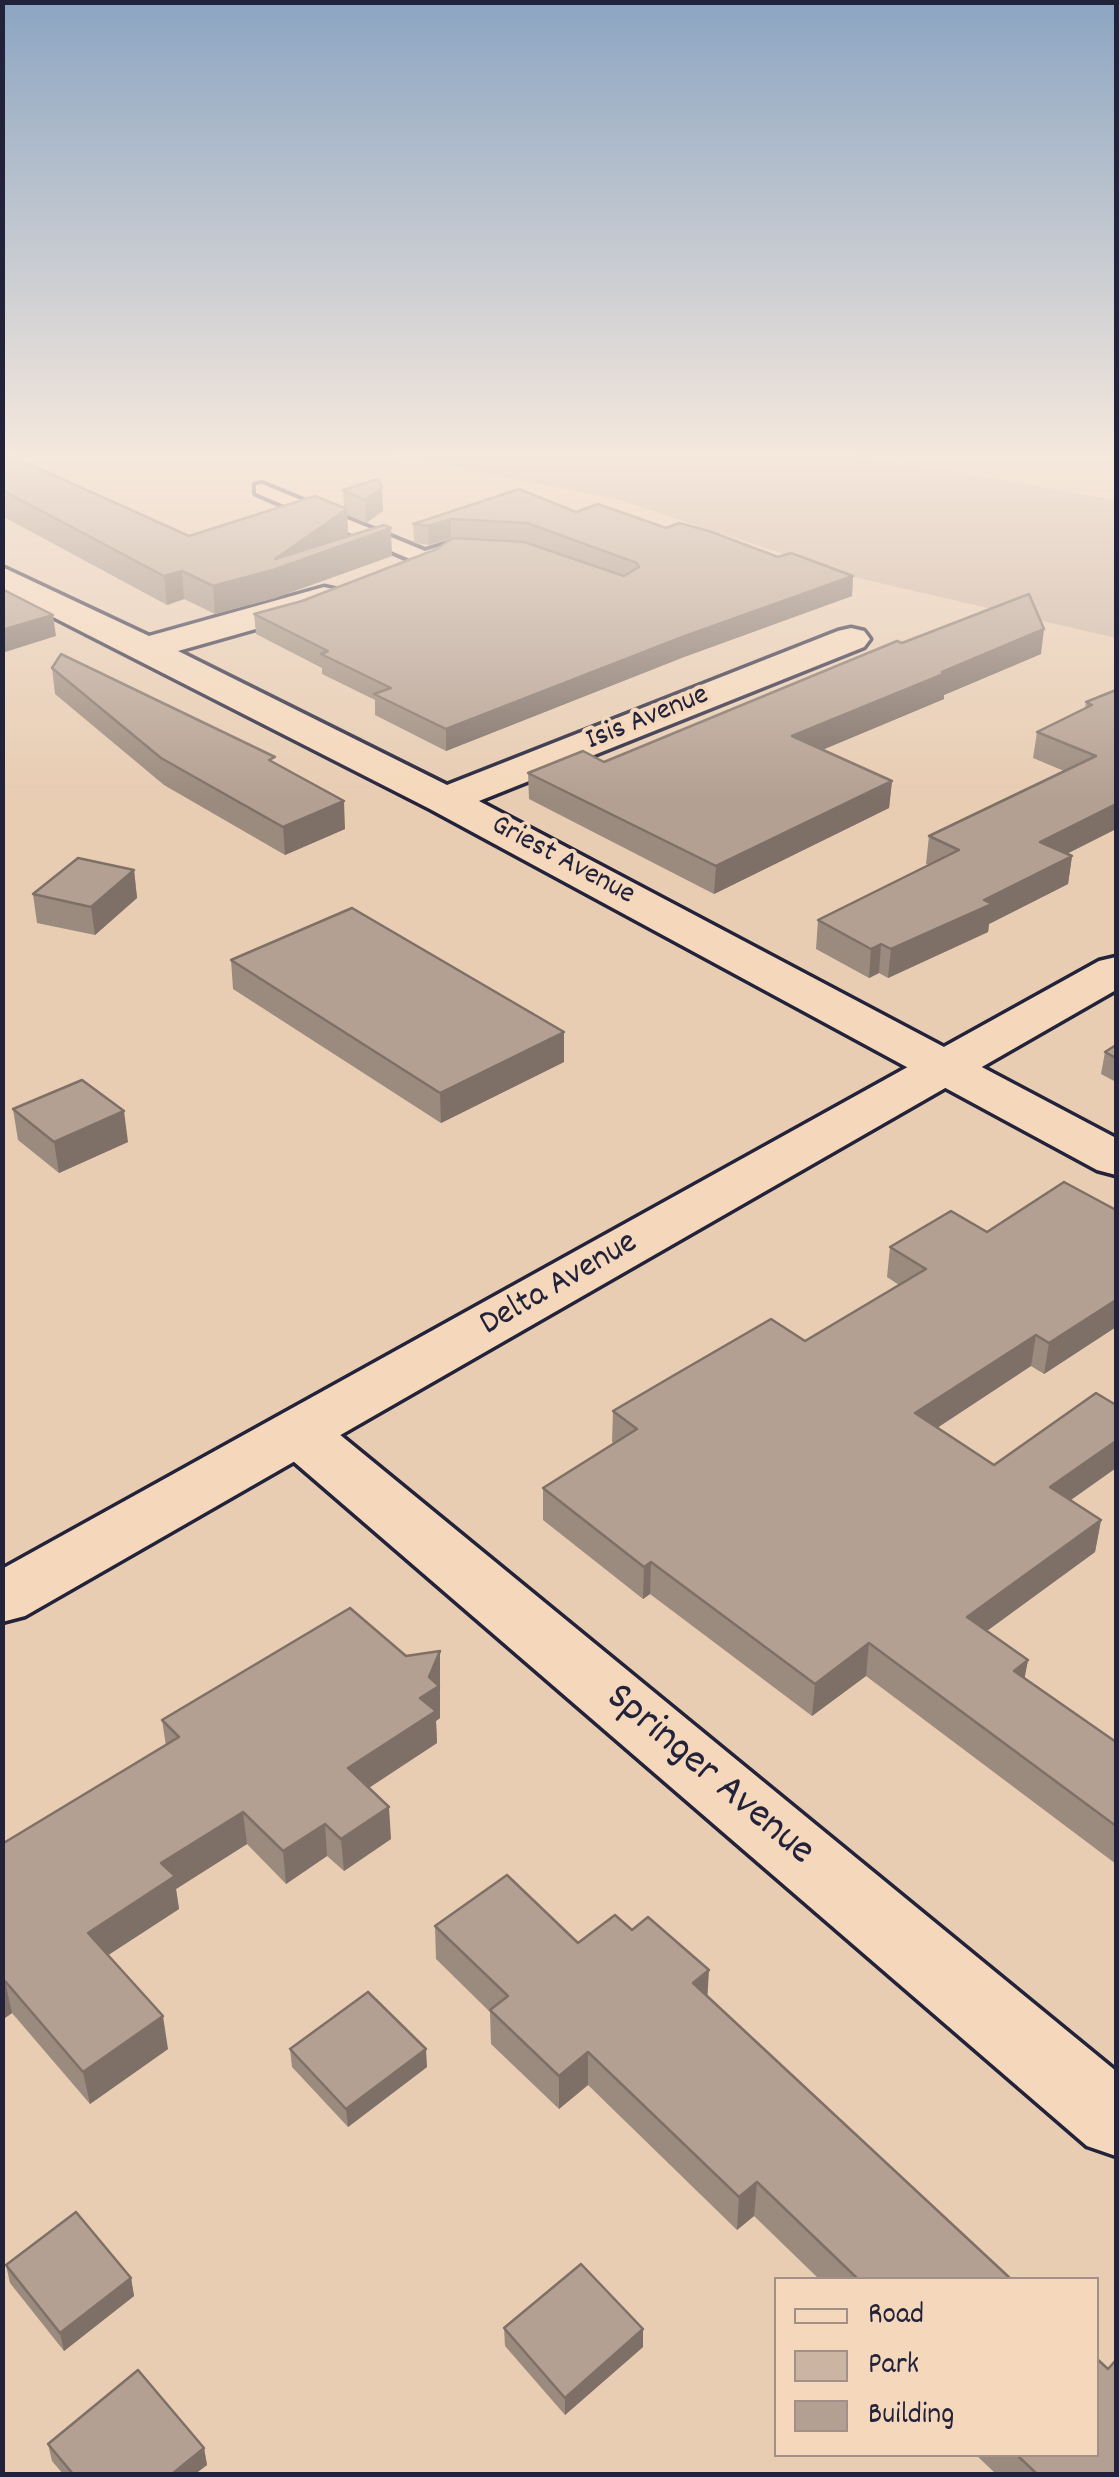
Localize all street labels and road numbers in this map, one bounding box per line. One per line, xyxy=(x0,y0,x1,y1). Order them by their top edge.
street label: Isis Avenue xyxy=(581,679,715,761)
street label: Griest Avenue xyxy=(484,809,640,915)
street label: Delta Avenue xyxy=(474,1224,646,1348)
street label: Springer Avenue xyxy=(593,1675,823,1879)

